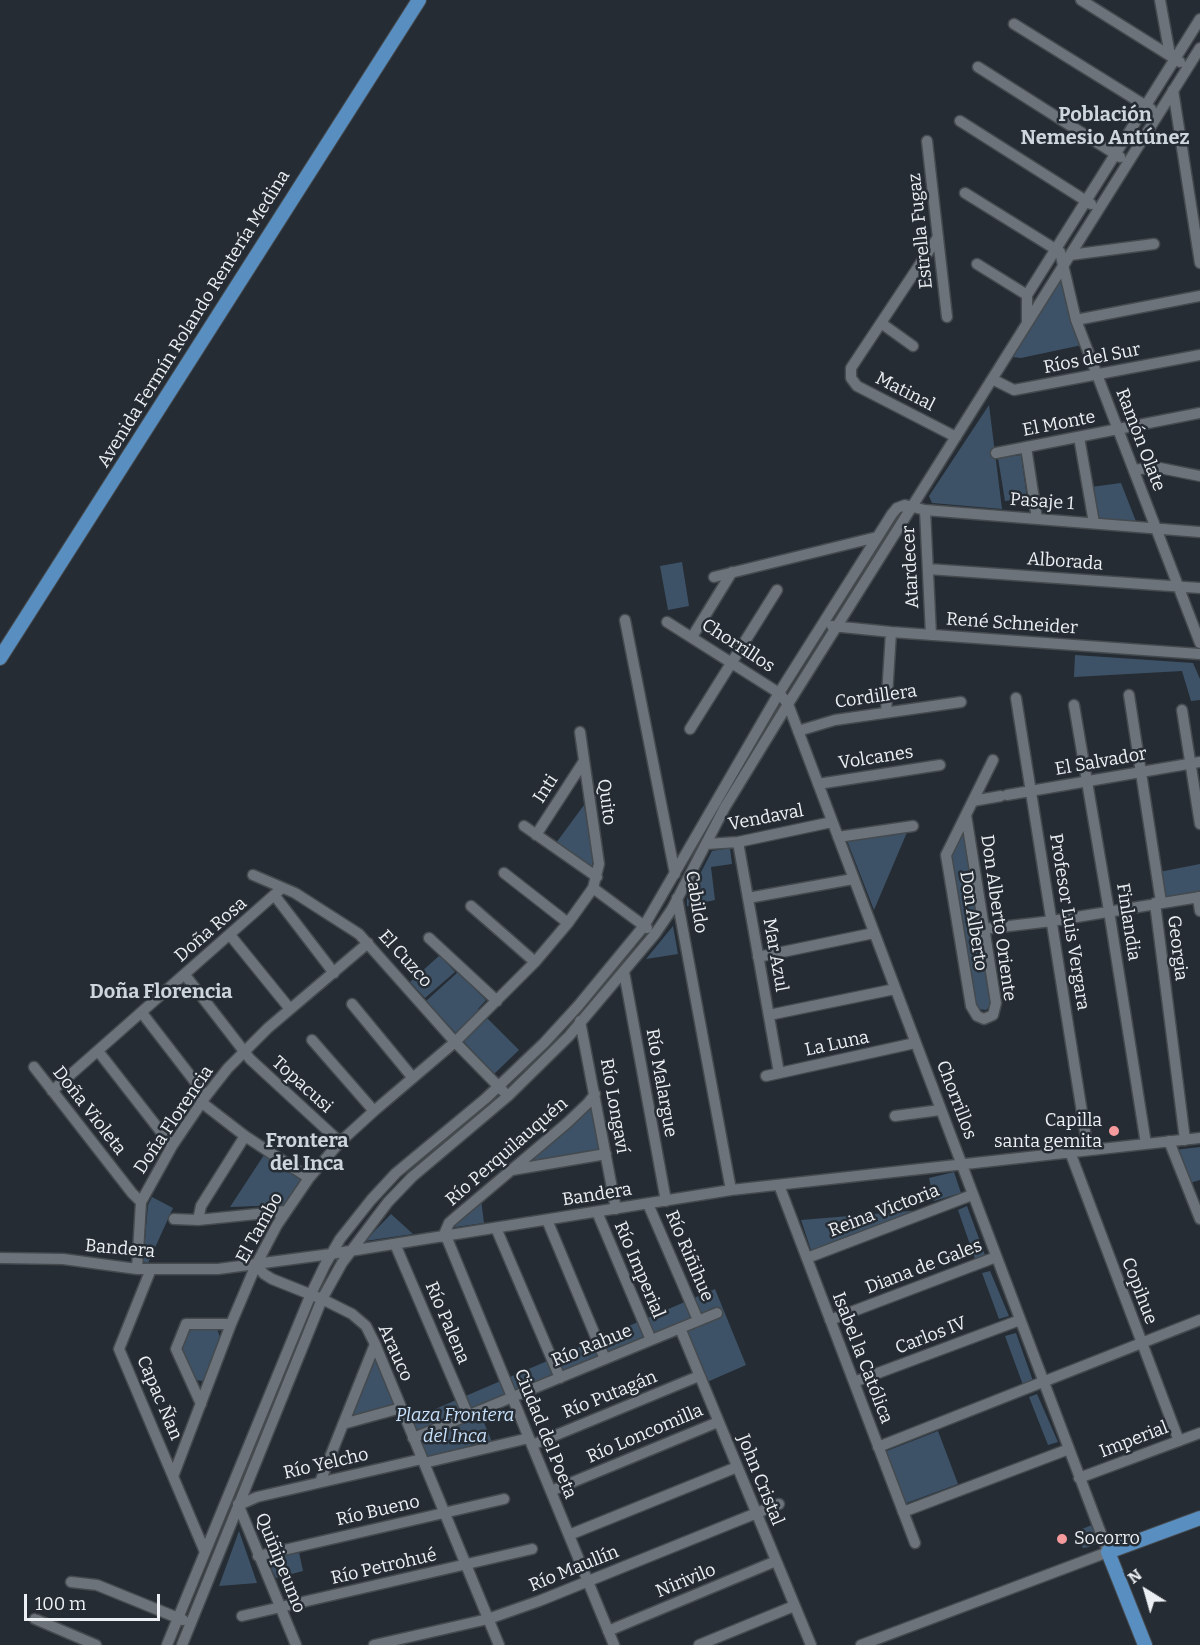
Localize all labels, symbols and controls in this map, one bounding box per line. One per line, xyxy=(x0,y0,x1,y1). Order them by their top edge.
district label: Población Nemesio Antúnez xyxy=(1020,103,1190,150)
street label: Avenida Fermín Rolando Rentería Medina xyxy=(93,166,295,472)
street label: Estrella Fugaz xyxy=(904,172,938,290)
street label: Ríos del Sur xyxy=(1042,339,1142,379)
street label: Matinal xyxy=(872,368,938,416)
street label: Ramón Olate xyxy=(1111,386,1169,494)
street label: El Monte xyxy=(1021,406,1097,442)
street label: Pasaje 1 xyxy=(1009,489,1075,515)
street label: Atardecer xyxy=(898,525,924,609)
street label: Alborada xyxy=(1026,549,1104,575)
street label: René Schneider xyxy=(945,609,1079,639)
street label: Chorrillos xyxy=(697,614,779,678)
street label: Cordillera xyxy=(834,681,918,713)
street label: Volcanes xyxy=(837,741,915,775)
street label: El Salvador xyxy=(1053,743,1149,781)
street label: Inti xyxy=(529,771,563,807)
street label: Quito xyxy=(592,777,620,827)
street label: Vendaval xyxy=(726,800,806,836)
street label: Profesor Luis Vergara xyxy=(1044,832,1094,1012)
street label: Don Alberto Oriente xyxy=(976,833,1020,1003)
street label: Cabildo xyxy=(680,869,712,935)
street label: Don Alberto xyxy=(954,870,992,972)
street label: Finlandia xyxy=(1111,882,1145,962)
street label: Doña Rosa xyxy=(171,893,251,967)
street label: Georgia xyxy=(1162,914,1192,982)
street label: Mar Azul xyxy=(758,916,792,994)
street label: El Cuzco xyxy=(374,926,436,992)
district label: Doña Florencia xyxy=(90,980,232,1004)
street label: Río Malargue xyxy=(641,1027,681,1139)
street label: La Luna xyxy=(803,1027,871,1061)
street label: Topacusi xyxy=(267,1052,337,1118)
street label: Río Longaví xyxy=(595,1057,633,1155)
street label: Chorrillos xyxy=(931,1058,981,1142)
street label: Doña Violeta xyxy=(48,1062,130,1160)
street label: Doña Florencia xyxy=(130,1062,218,1178)
street label: Río Perquilauquén xyxy=(442,1093,572,1211)
place label: Capilla santa gemita xyxy=(994,1110,1102,1152)
marker: Capilla santa gemita xyxy=(1107,1124,1121,1138)
district label: Frontera del Inca xyxy=(265,1129,349,1176)
street label: Bandera xyxy=(561,1179,633,1211)
street label: Reina Victoria xyxy=(826,1180,942,1242)
street label: El Tambo xyxy=(232,1189,288,1267)
street label: Río Riñihue xyxy=(660,1207,718,1305)
street label: Río Imperial xyxy=(609,1218,669,1322)
street label: Bandera xyxy=(84,1235,156,1263)
street label: Diana de Gales xyxy=(863,1235,985,1299)
street label: Copihue xyxy=(1116,1255,1162,1327)
street label: Río Palena xyxy=(420,1279,474,1367)
street label: Isabel la Católica xyxy=(827,1289,897,1427)
street label: Carlos IV xyxy=(892,1313,970,1359)
street label: Río Rahue xyxy=(549,1320,635,1372)
street label: Arauco xyxy=(373,1321,417,1385)
street label: Capac Ñan xyxy=(132,1353,186,1443)
street label: Ciudad del Poeta xyxy=(509,1366,581,1502)
street label: Río Putagán xyxy=(560,1366,660,1424)
street label: Río Loncomilla xyxy=(584,1400,706,1468)
park label: Plaza Frontera del Inca xyxy=(396,1405,514,1448)
street label: Imperial xyxy=(1097,1417,1171,1463)
street label: John Cristal xyxy=(732,1431,788,1529)
street label: Río Yelcho xyxy=(281,1444,371,1484)
street label: Río Bueno xyxy=(334,1491,422,1531)
street label: Quiñipeumo xyxy=(250,1510,310,1616)
place label: Socorro xyxy=(1074,1528,1140,1550)
marker: Socorro xyxy=(1055,1532,1069,1546)
street label: Río Maullín xyxy=(526,1541,622,1597)
street label: Río Petrohué xyxy=(329,1544,439,1590)
street label: Nirivilo xyxy=(653,1559,719,1603)
north arrow xyxy=(1116,1561,1176,1621)
text: N xyxy=(1124,1565,1146,1588)
scale bar xyxy=(27,1582,164,1620)
text: 100 m xyxy=(35,1593,86,1615)

